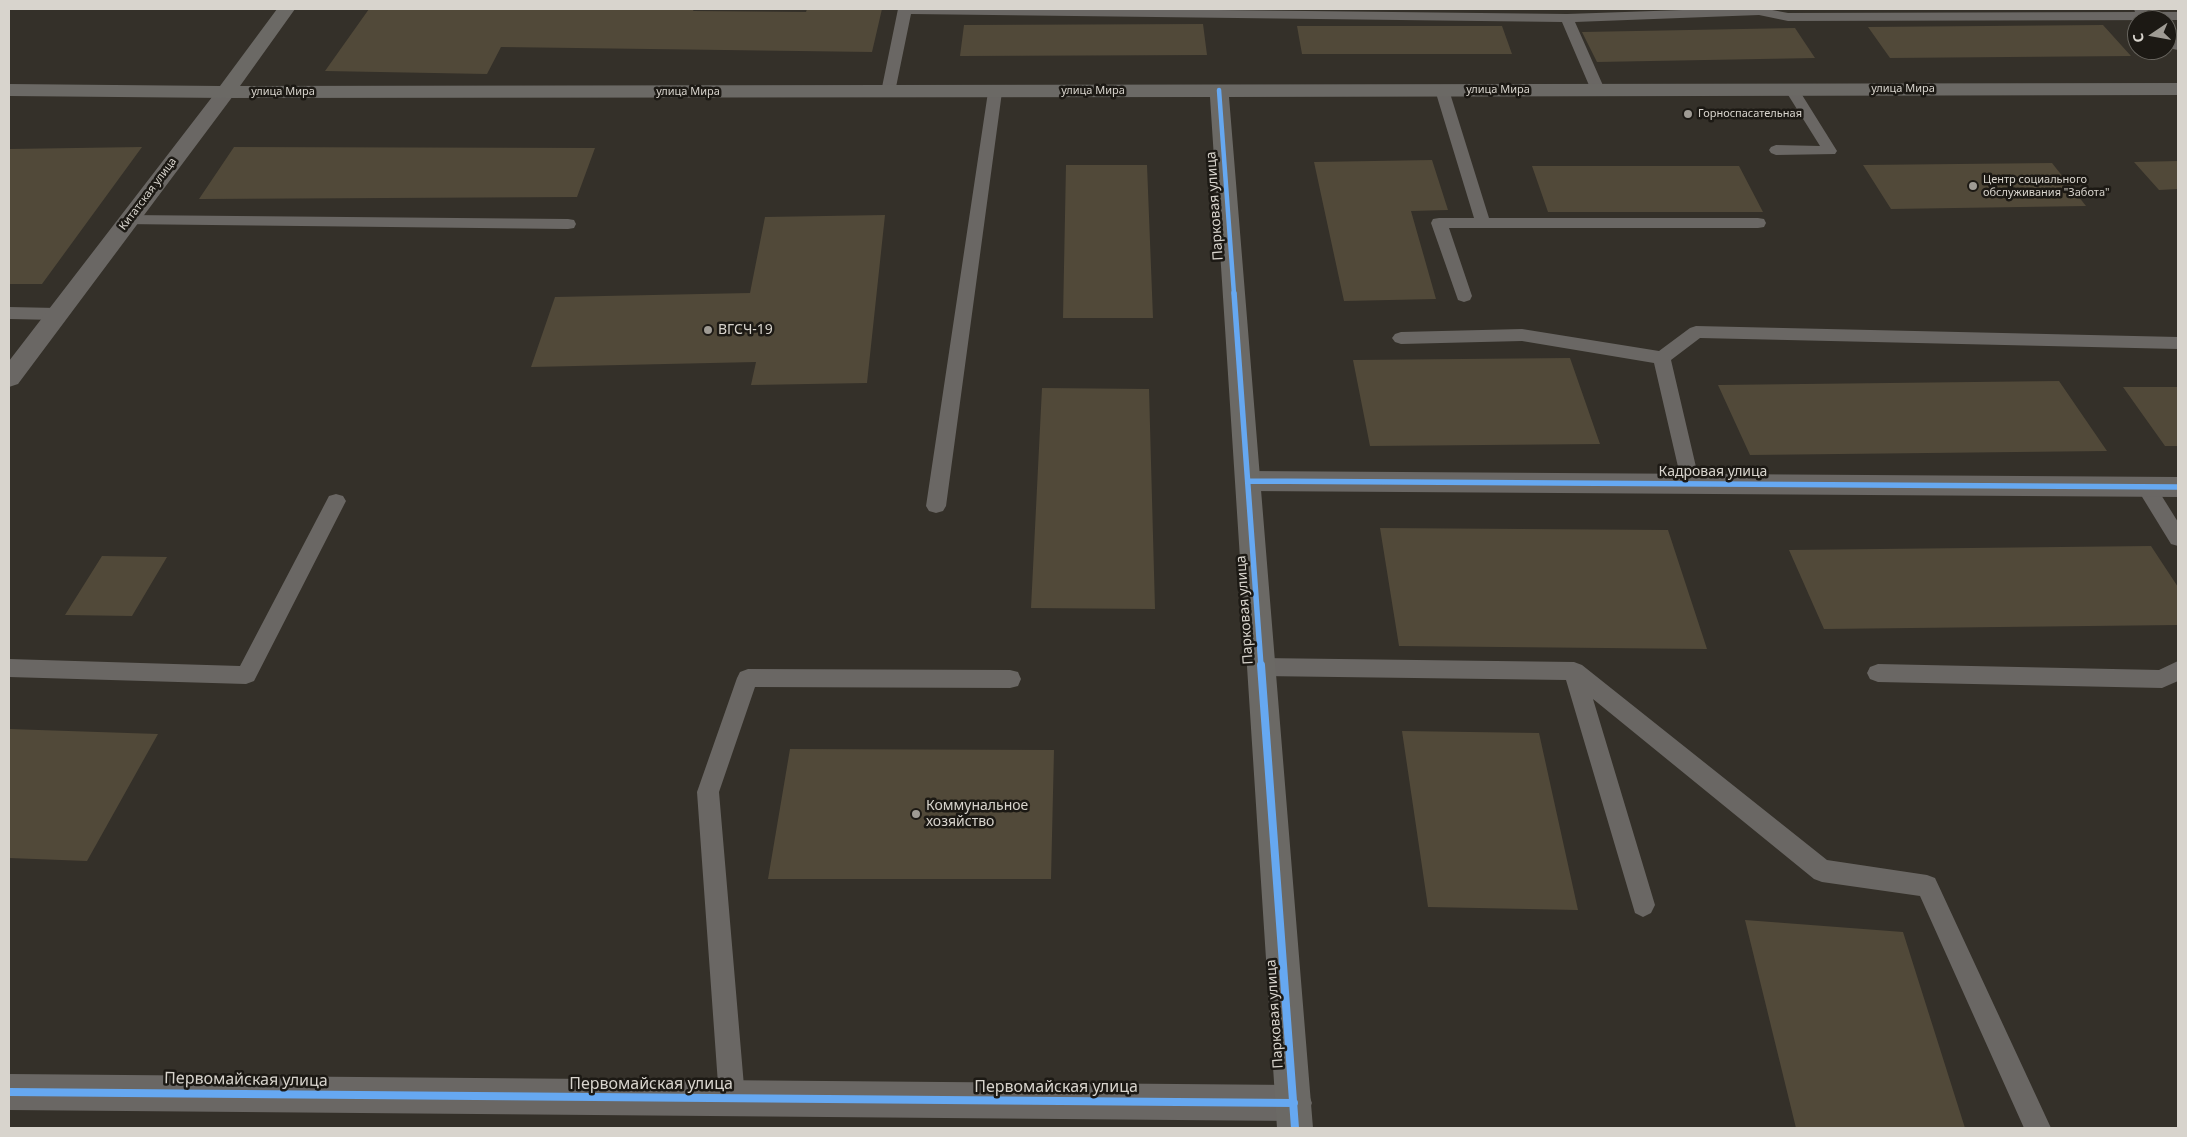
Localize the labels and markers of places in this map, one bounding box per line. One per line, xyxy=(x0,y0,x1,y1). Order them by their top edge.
place label: Горноспасательная xyxy=(1698,107,1802,121)
marker: Горноспасательная xyxy=(1682,108,1694,120)
place label: Центр социального обслуживания "Забота" xyxy=(1983,173,2109,199)
marker: Центр социального обслуживания "Забота" xyxy=(1967,180,1979,192)
place label: ВГСЧ-19 xyxy=(718,322,773,338)
marker: ВГСЧ-19 xyxy=(702,324,714,336)
place label: Коммунальное хозяйство xyxy=(926,798,1028,830)
marker: Коммунальное хозяйство xyxy=(910,808,922,820)

